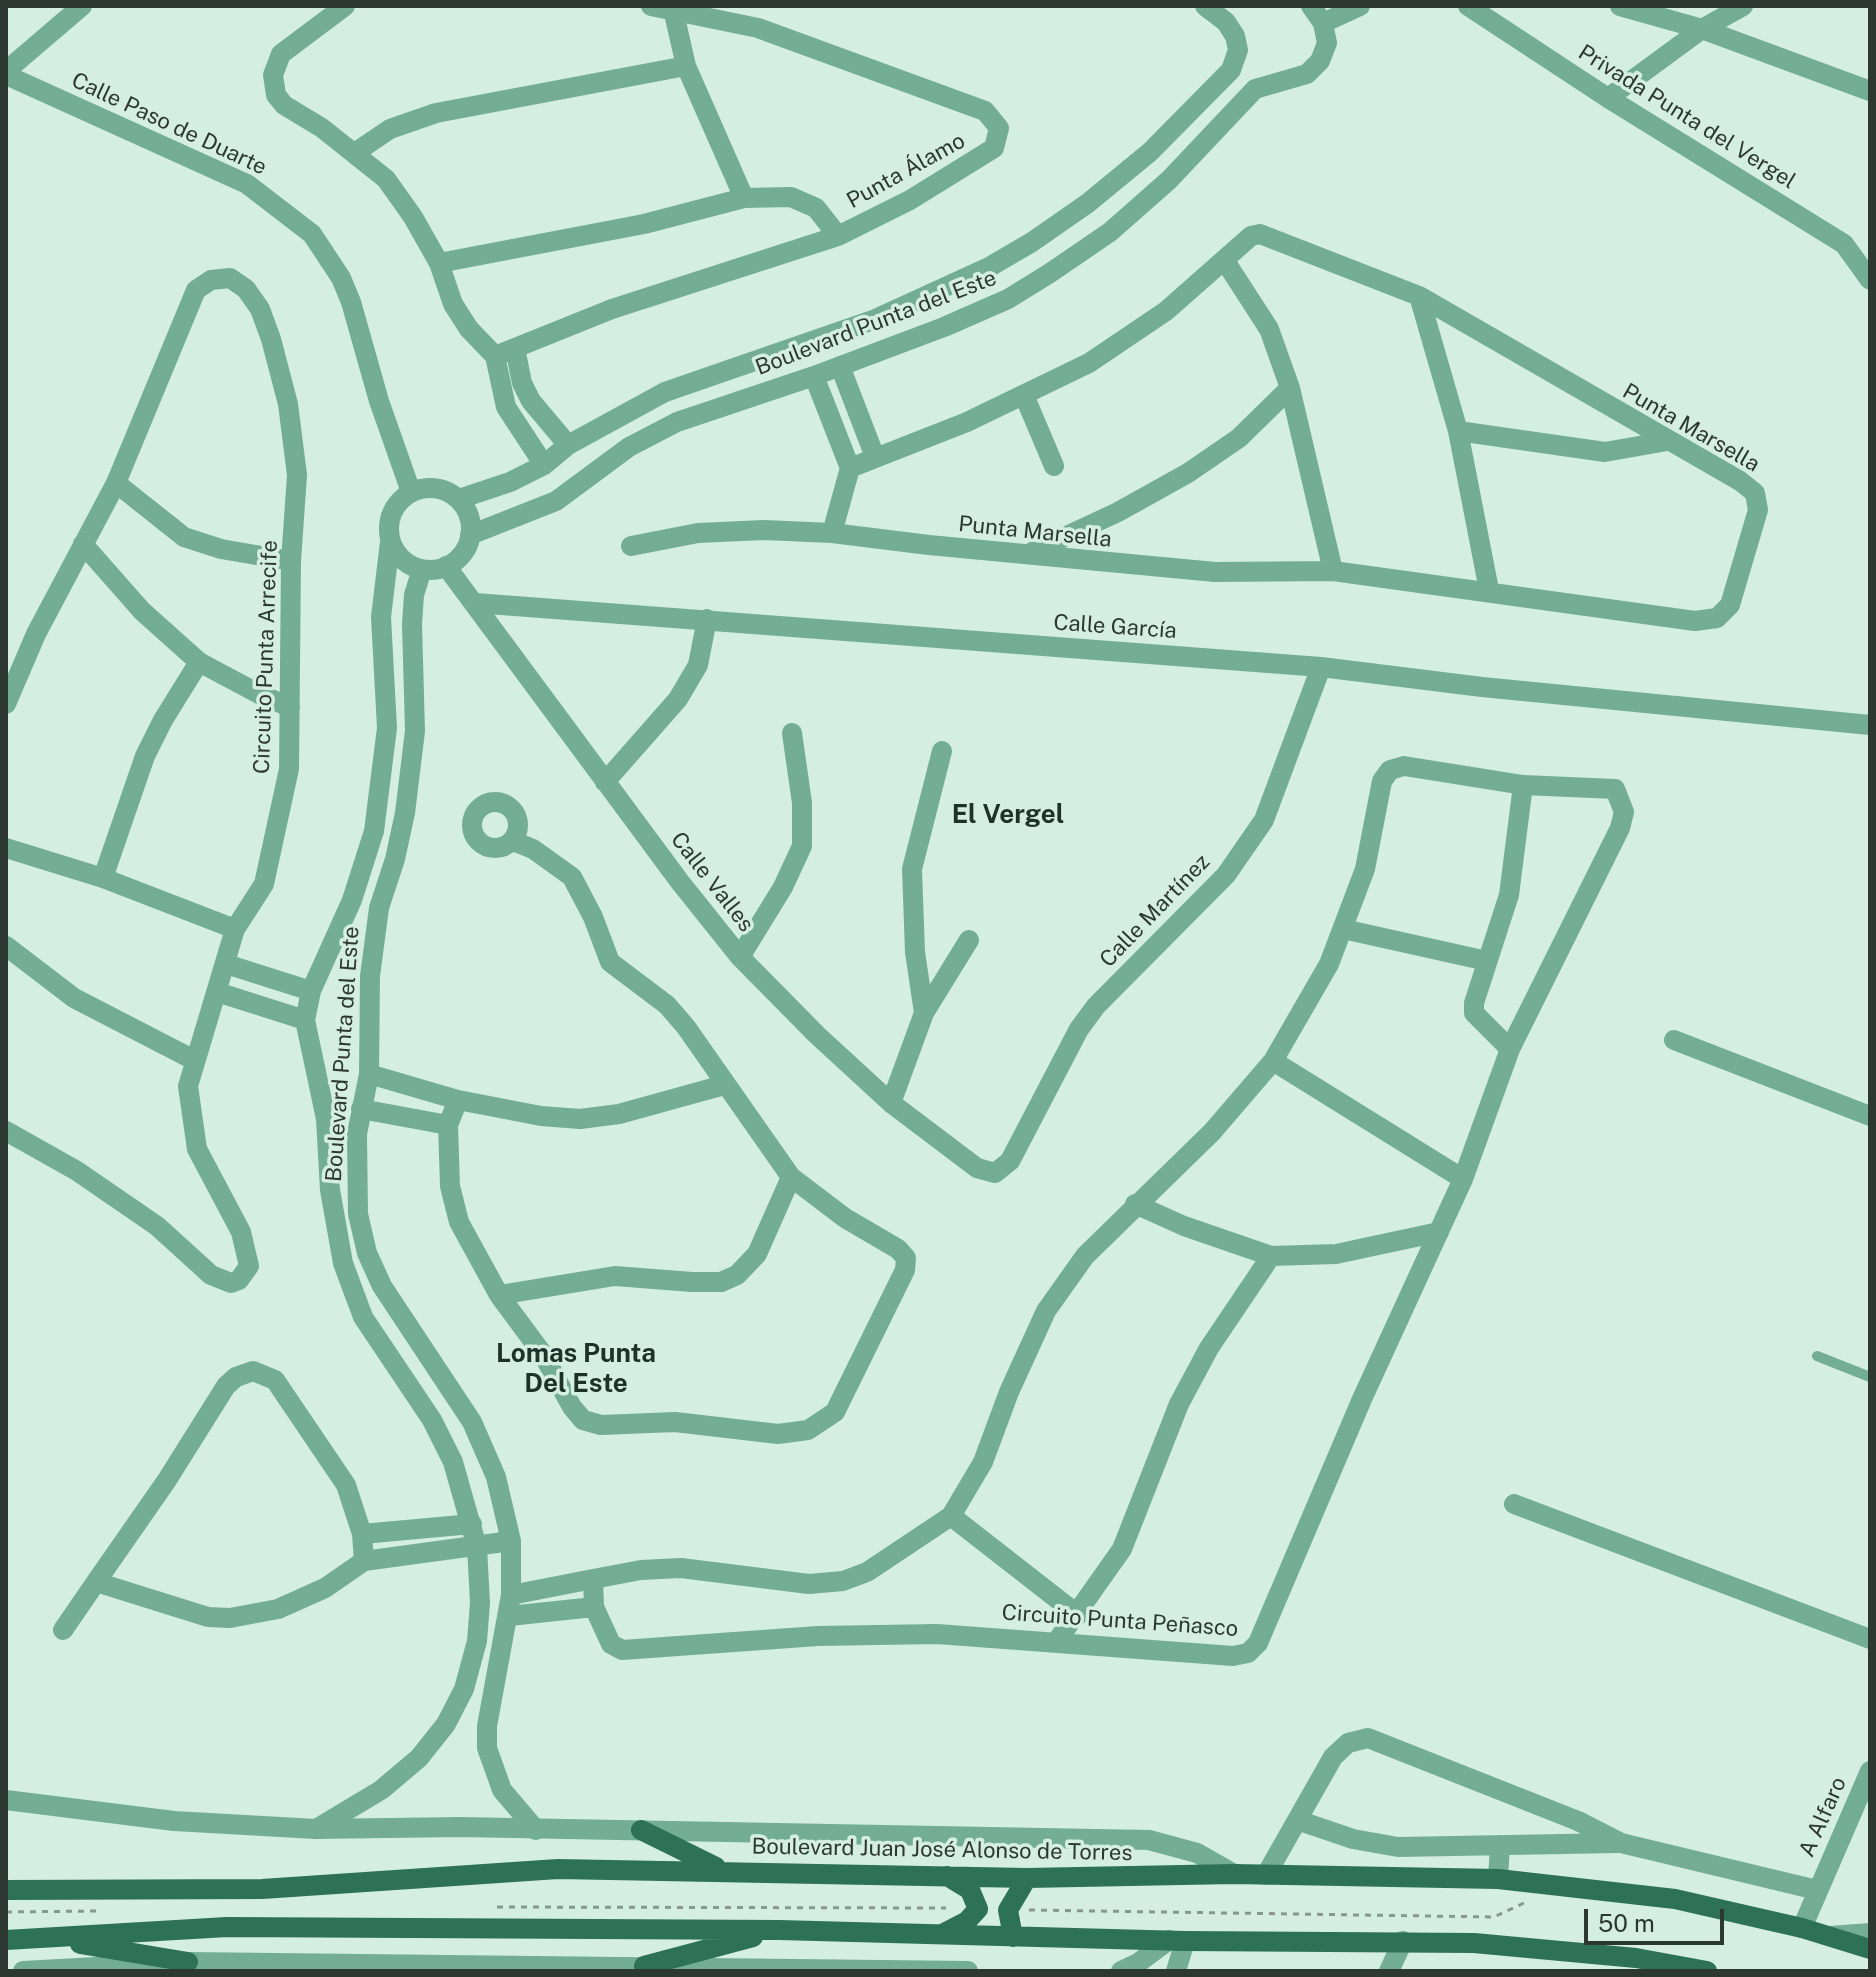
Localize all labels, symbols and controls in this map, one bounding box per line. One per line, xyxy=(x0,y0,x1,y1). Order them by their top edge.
street label: Privada Punta del Vergel xyxy=(1573,39,1801,195)
street label: Calle Paso de Duarte xyxy=(67,67,271,181)
street label: Punta Álamo xyxy=(842,128,970,214)
street label: Boulevard Punta del Este xyxy=(752,265,1000,381)
street label: Punta Marsella xyxy=(1618,378,1764,478)
street label: Punta Marsella xyxy=(957,511,1113,553)
street label: Circuito Punta Arrecife xyxy=(249,540,283,774)
street label: Calle García xyxy=(1053,610,1177,644)
district label: El Vergel xyxy=(952,799,1064,831)
street label: Calle Valles xyxy=(665,827,759,937)
street label: Calle Martínez xyxy=(1095,849,1215,973)
street label: Boulevard Punta del Este xyxy=(321,925,365,1183)
district label: Lomas Punta Del Este xyxy=(496,1338,656,1400)
street label: Circuito Punta Peñasco xyxy=(1001,1600,1239,1642)
street label: A Alfaro xyxy=(1794,1773,1852,1861)
street label: Boulevard Juan José Alonso de Torres xyxy=(751,1833,1133,1867)
scale bar xyxy=(1588,1893,1728,1943)
text: 50 m xyxy=(1598,1909,1655,1937)

